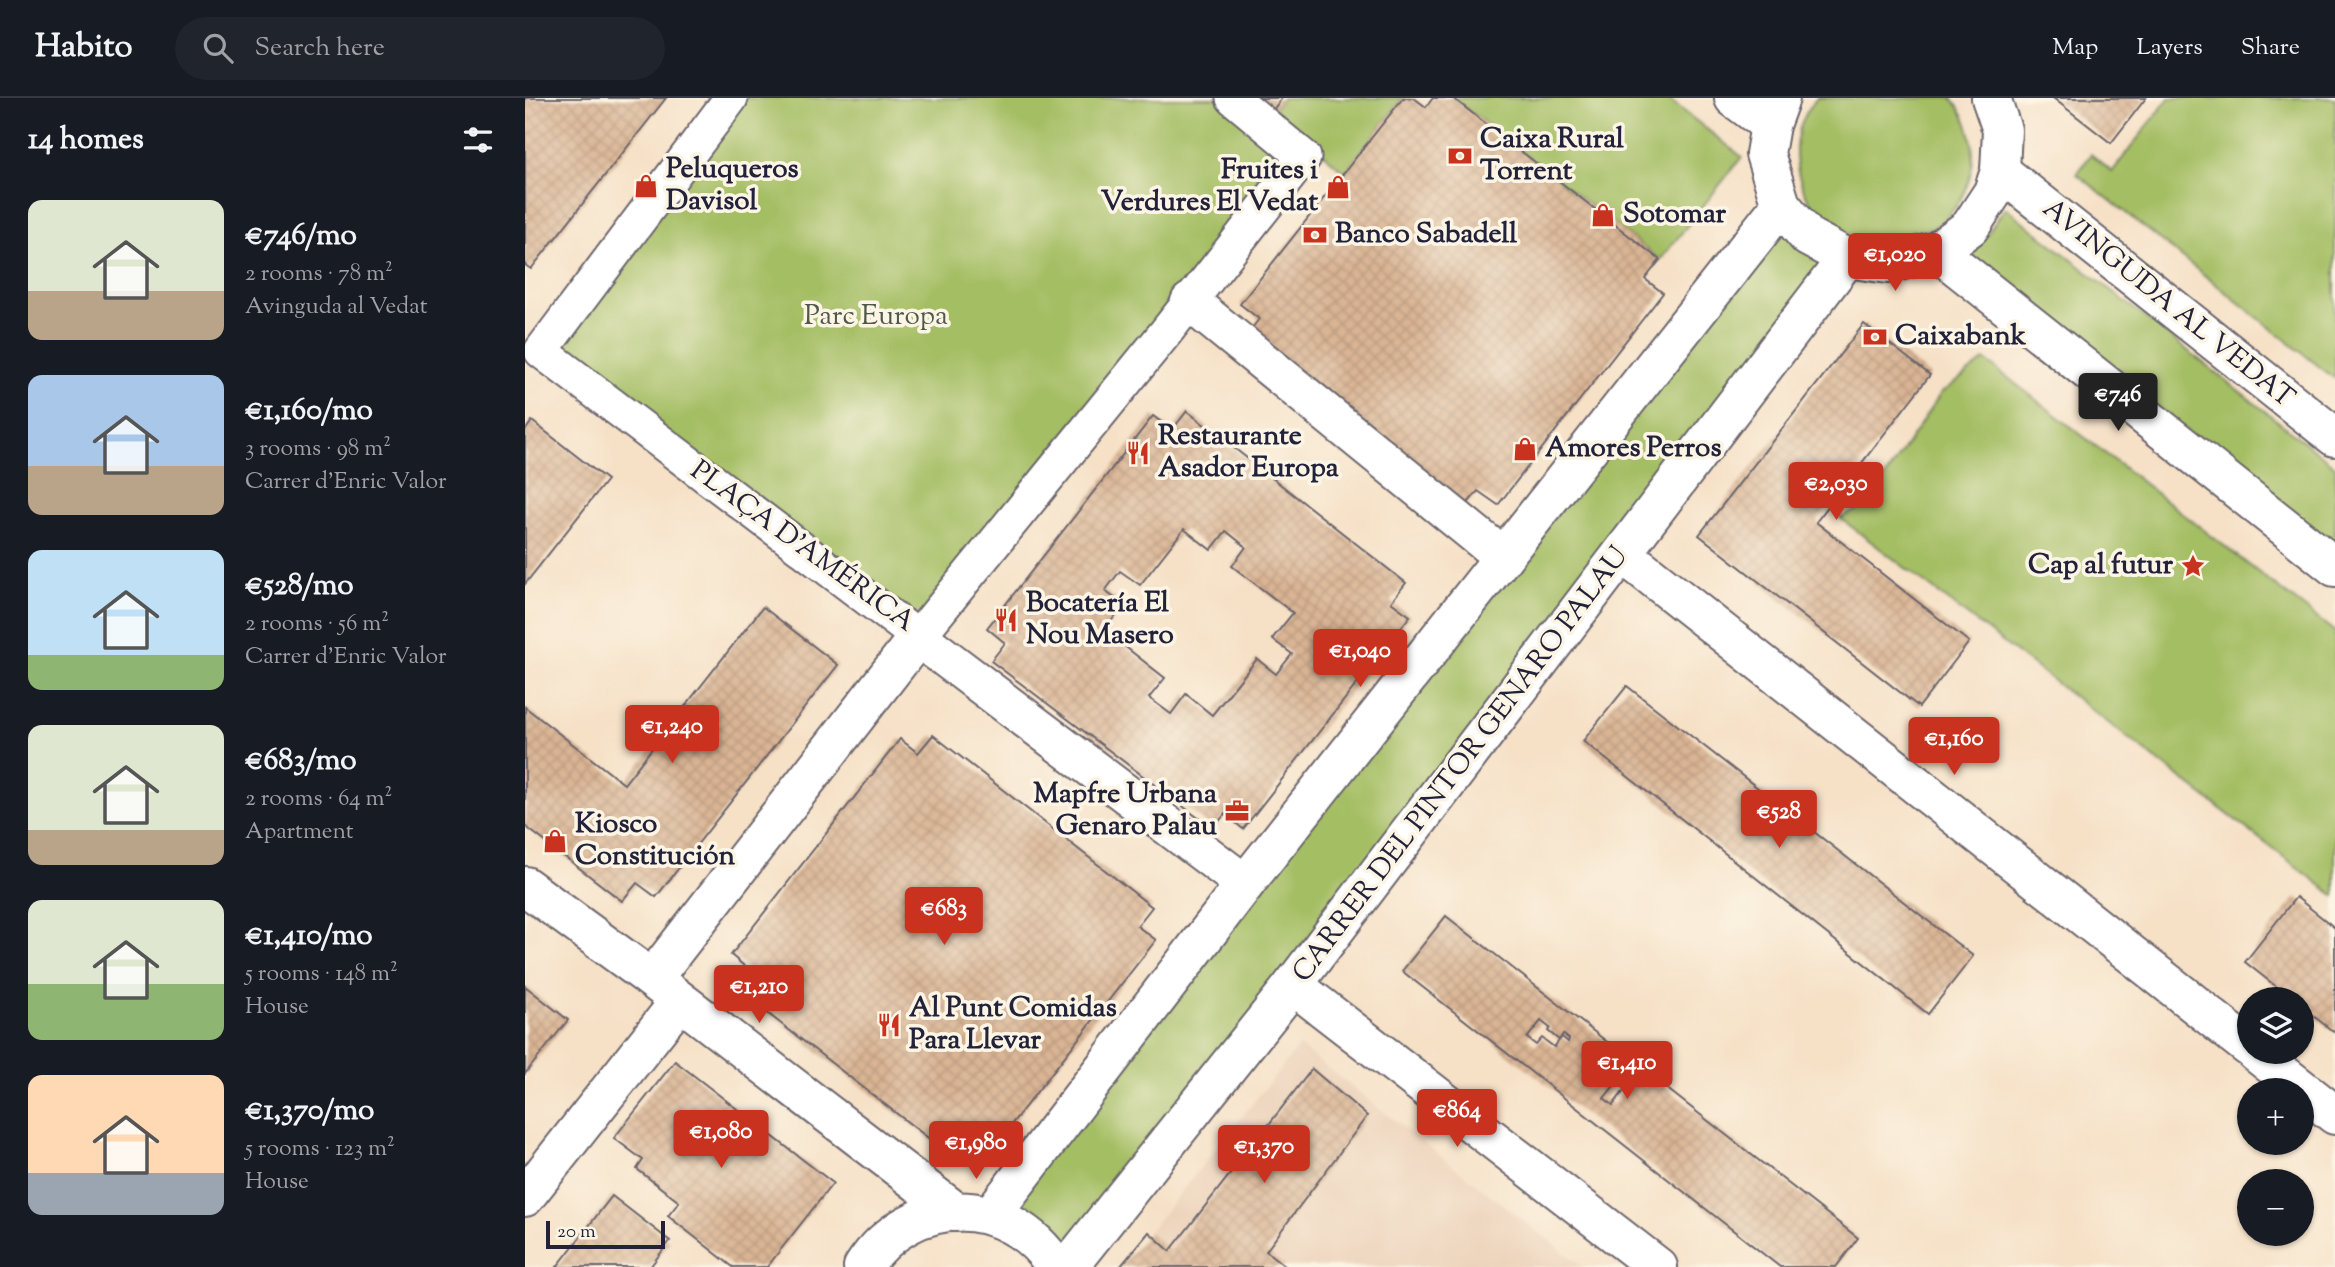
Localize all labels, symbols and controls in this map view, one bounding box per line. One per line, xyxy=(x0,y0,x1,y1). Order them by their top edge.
search box xyxy=(175,17,665,80)
text: Habito xyxy=(35,24,133,72)
icon: search xyxy=(199,29,237,67)
text: Search here xyxy=(255,30,385,67)
text: Map xyxy=(2052,31,2098,65)
text: Layers xyxy=(2136,31,2203,65)
text: Share xyxy=(2241,31,2300,65)
text: 14 homes xyxy=(28,119,144,162)
place label: Caixa Rural Torrent xyxy=(1480,120,1624,192)
icon: filters xyxy=(459,121,497,159)
bank icon: Caixa Rural Torrent xyxy=(1446,142,1474,170)
place label: Peluqueros Davisol xyxy=(666,150,799,222)
place label: Fruites i Verdures El Vedat xyxy=(1101,151,1318,223)
shop icon: Peluqueros Davisol xyxy=(632,172,660,200)
shop icon: Fruites i Verdures El Vedat xyxy=(1324,173,1352,201)
street label: AVINGUDA AL VEDAT xyxy=(2033,190,2303,419)
place label: Sotomar xyxy=(1623,195,1726,235)
shop icon: Sotomar xyxy=(1589,201,1617,229)
text: €746/mo xyxy=(245,215,357,258)
place label: Banco Sabadell xyxy=(1335,215,1517,255)
bank icon: Banco Sabadell xyxy=(1301,221,1329,249)
icon: home xyxy=(84,228,168,312)
pin: €1,020 xyxy=(1838,234,1952,293)
text: €1,020 xyxy=(1864,239,1926,272)
text: 2 rooms · 78 m² xyxy=(245,258,393,291)
text: Avinguda al Vedat xyxy=(245,291,428,324)
park label: Parc Europa xyxy=(804,297,948,337)
place label: Caixabank xyxy=(1895,317,2027,357)
bank icon: Caixabank xyxy=(1861,323,1889,351)
pin: €746 xyxy=(2077,374,2159,433)
text: €746 xyxy=(2095,379,2141,412)
text: €1,160/mo xyxy=(245,390,373,433)
icon: home xyxy=(84,403,168,487)
place label: Restaurante Asador Europa xyxy=(1158,417,1339,489)
place label: Amores Perros xyxy=(1545,429,1721,469)
text: 3 rooms · 98 m² xyxy=(245,433,391,466)
shop icon: Amores Perros xyxy=(1511,435,1539,463)
restaurant icon: Restaurante Asador Europa xyxy=(1124,439,1152,467)
street label: PLAÇA D'AMÉRICA xyxy=(681,452,923,642)
pin: €2,030 xyxy=(1779,462,1893,522)
text: Carrer d'Enric Valor xyxy=(245,466,447,499)
text: €2,030 xyxy=(1804,468,1868,501)
street label: CARRER DEL PINTOR GENARO PALAU xyxy=(1284,539,1639,991)
place label: Cap al futur xyxy=(2028,546,2173,586)
place icon: Cap al futur xyxy=(2179,552,2207,580)
text: €528/mo xyxy=(245,565,354,608)
icon: home xyxy=(84,578,168,662)
place label: Bocatería El Nou Masero xyxy=(1026,584,1174,656)
restaurant icon: Bocatería El Nou Masero xyxy=(992,606,1020,634)
text: 2 rooms · 56 m² xyxy=(245,608,389,641)
pin: €1,040 xyxy=(1303,630,1417,689)
text: €1,040 xyxy=(1329,635,1391,668)
text: Carrer d'Enric Valor xyxy=(245,641,447,674)
pin: €1,240 xyxy=(615,706,729,765)
text: €1,240 xyxy=(641,711,703,744)
pin: €1,160 xyxy=(1897,718,2011,777)
text: €1,160 xyxy=(1924,723,1984,756)
text: €683/mo xyxy=(245,740,357,783)
icon: home xyxy=(84,753,168,837)
place label: Mapfre Urbana Genaro Palau xyxy=(1033,775,1218,847)
text: 2 rooms · 64 m² xyxy=(245,783,392,816)
pin: €528 xyxy=(1738,790,1820,850)
text: €528 xyxy=(1757,796,1801,829)
office icon: Mapfre Urbana Genaro Palau xyxy=(1223,797,1251,825)
place label: Kiosco Constitución xyxy=(575,805,736,877)
text: Apartment xyxy=(245,816,354,849)
shop icon: Kiosco Constitución xyxy=(541,827,569,855)
pin: €683 xyxy=(903,888,985,947)
text: €683 xyxy=(921,893,967,926)
text: €1,410/mo xyxy=(245,915,373,958)
icon: home xyxy=(84,928,168,1012)
text: 5 rooms · 148 m² xyxy=(245,958,398,991)
pin: €1,210 xyxy=(702,965,816,1025)
text: €1,210 xyxy=(730,971,788,1004)
map controls xyxy=(2237,987,2314,1246)
button: layers xyxy=(2237,987,2314,1064)
place label: Al Punt Comidas Para Llevar xyxy=(909,989,1117,1061)
text: House xyxy=(245,991,309,1024)
restaurant icon: Al Punt Comidas Para Llevar xyxy=(875,1011,903,1039)
pin: €1,410 xyxy=(1570,1042,1684,1101)
text: €1,410 xyxy=(1597,1047,1657,1080)
button: + xyxy=(2237,1078,2314,1155)
text: €1,370/mo xyxy=(245,1090,374,1133)
pin: €864 xyxy=(1416,1090,1498,1149)
text: €864 xyxy=(1433,1095,1481,1128)
icon: home xyxy=(84,1103,168,1187)
pin: €1,080 xyxy=(664,1110,778,1170)
text: €1,080 xyxy=(690,1116,752,1149)
pin: €1,980 xyxy=(919,1122,1033,1181)
pin: €1,370 xyxy=(1207,1126,1321,1185)
text: €1,980 xyxy=(945,1127,1007,1160)
text: €1,370 xyxy=(1234,1131,1294,1164)
text: 5 rooms · 123 m² xyxy=(245,1133,395,1166)
text: House xyxy=(245,1166,309,1199)
button: − xyxy=(2237,1169,2314,1246)
scale bar xyxy=(546,1218,665,1250)
text: 20 m xyxy=(557,1219,596,1246)

